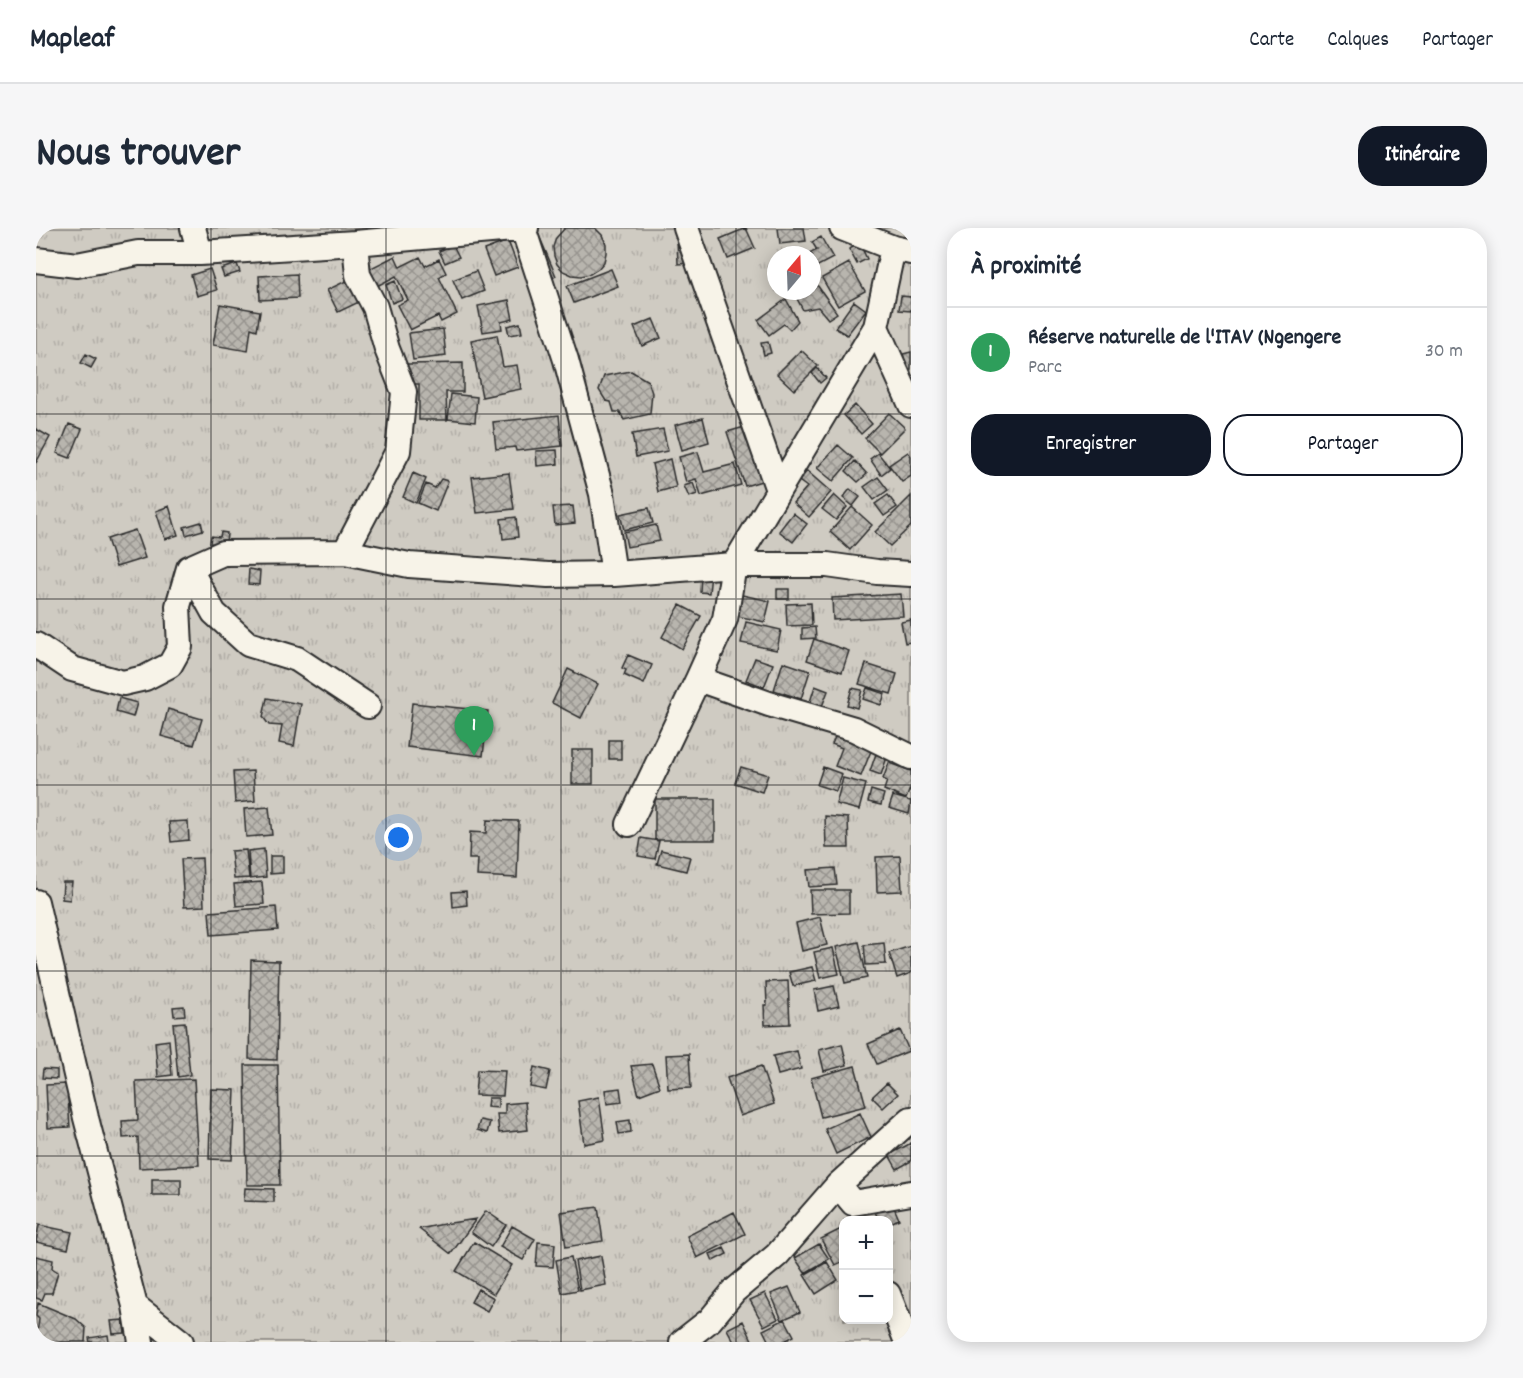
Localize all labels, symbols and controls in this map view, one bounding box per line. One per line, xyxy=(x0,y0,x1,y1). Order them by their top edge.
text: Mapleaf xyxy=(30,21,114,61)
text: Carte xyxy=(1249,26,1294,56)
text: Calques xyxy=(1327,26,1389,56)
text: Partager xyxy=(1422,26,1493,56)
text: Nous trouver xyxy=(36,126,240,186)
button: Itinéraire xyxy=(1358,126,1487,186)
north arrow xyxy=(767,246,821,300)
text: À proximité xyxy=(971,249,1081,286)
text: Réserve naturelle de l'ITAV (Ngengere xyxy=(1028,323,1341,354)
text: 1 xyxy=(988,338,993,366)
text: 30 m xyxy=(1425,338,1463,366)
text: Parc xyxy=(1028,354,1062,382)
button: Enregistrer xyxy=(971,414,1211,476)
button: Partager xyxy=(1223,414,1463,476)
pin: 1 xyxy=(454,706,494,756)
your location xyxy=(384,823,413,852)
map controls xyxy=(839,1216,893,1324)
button: + xyxy=(839,1216,893,1270)
button: − xyxy=(839,1270,893,1324)

